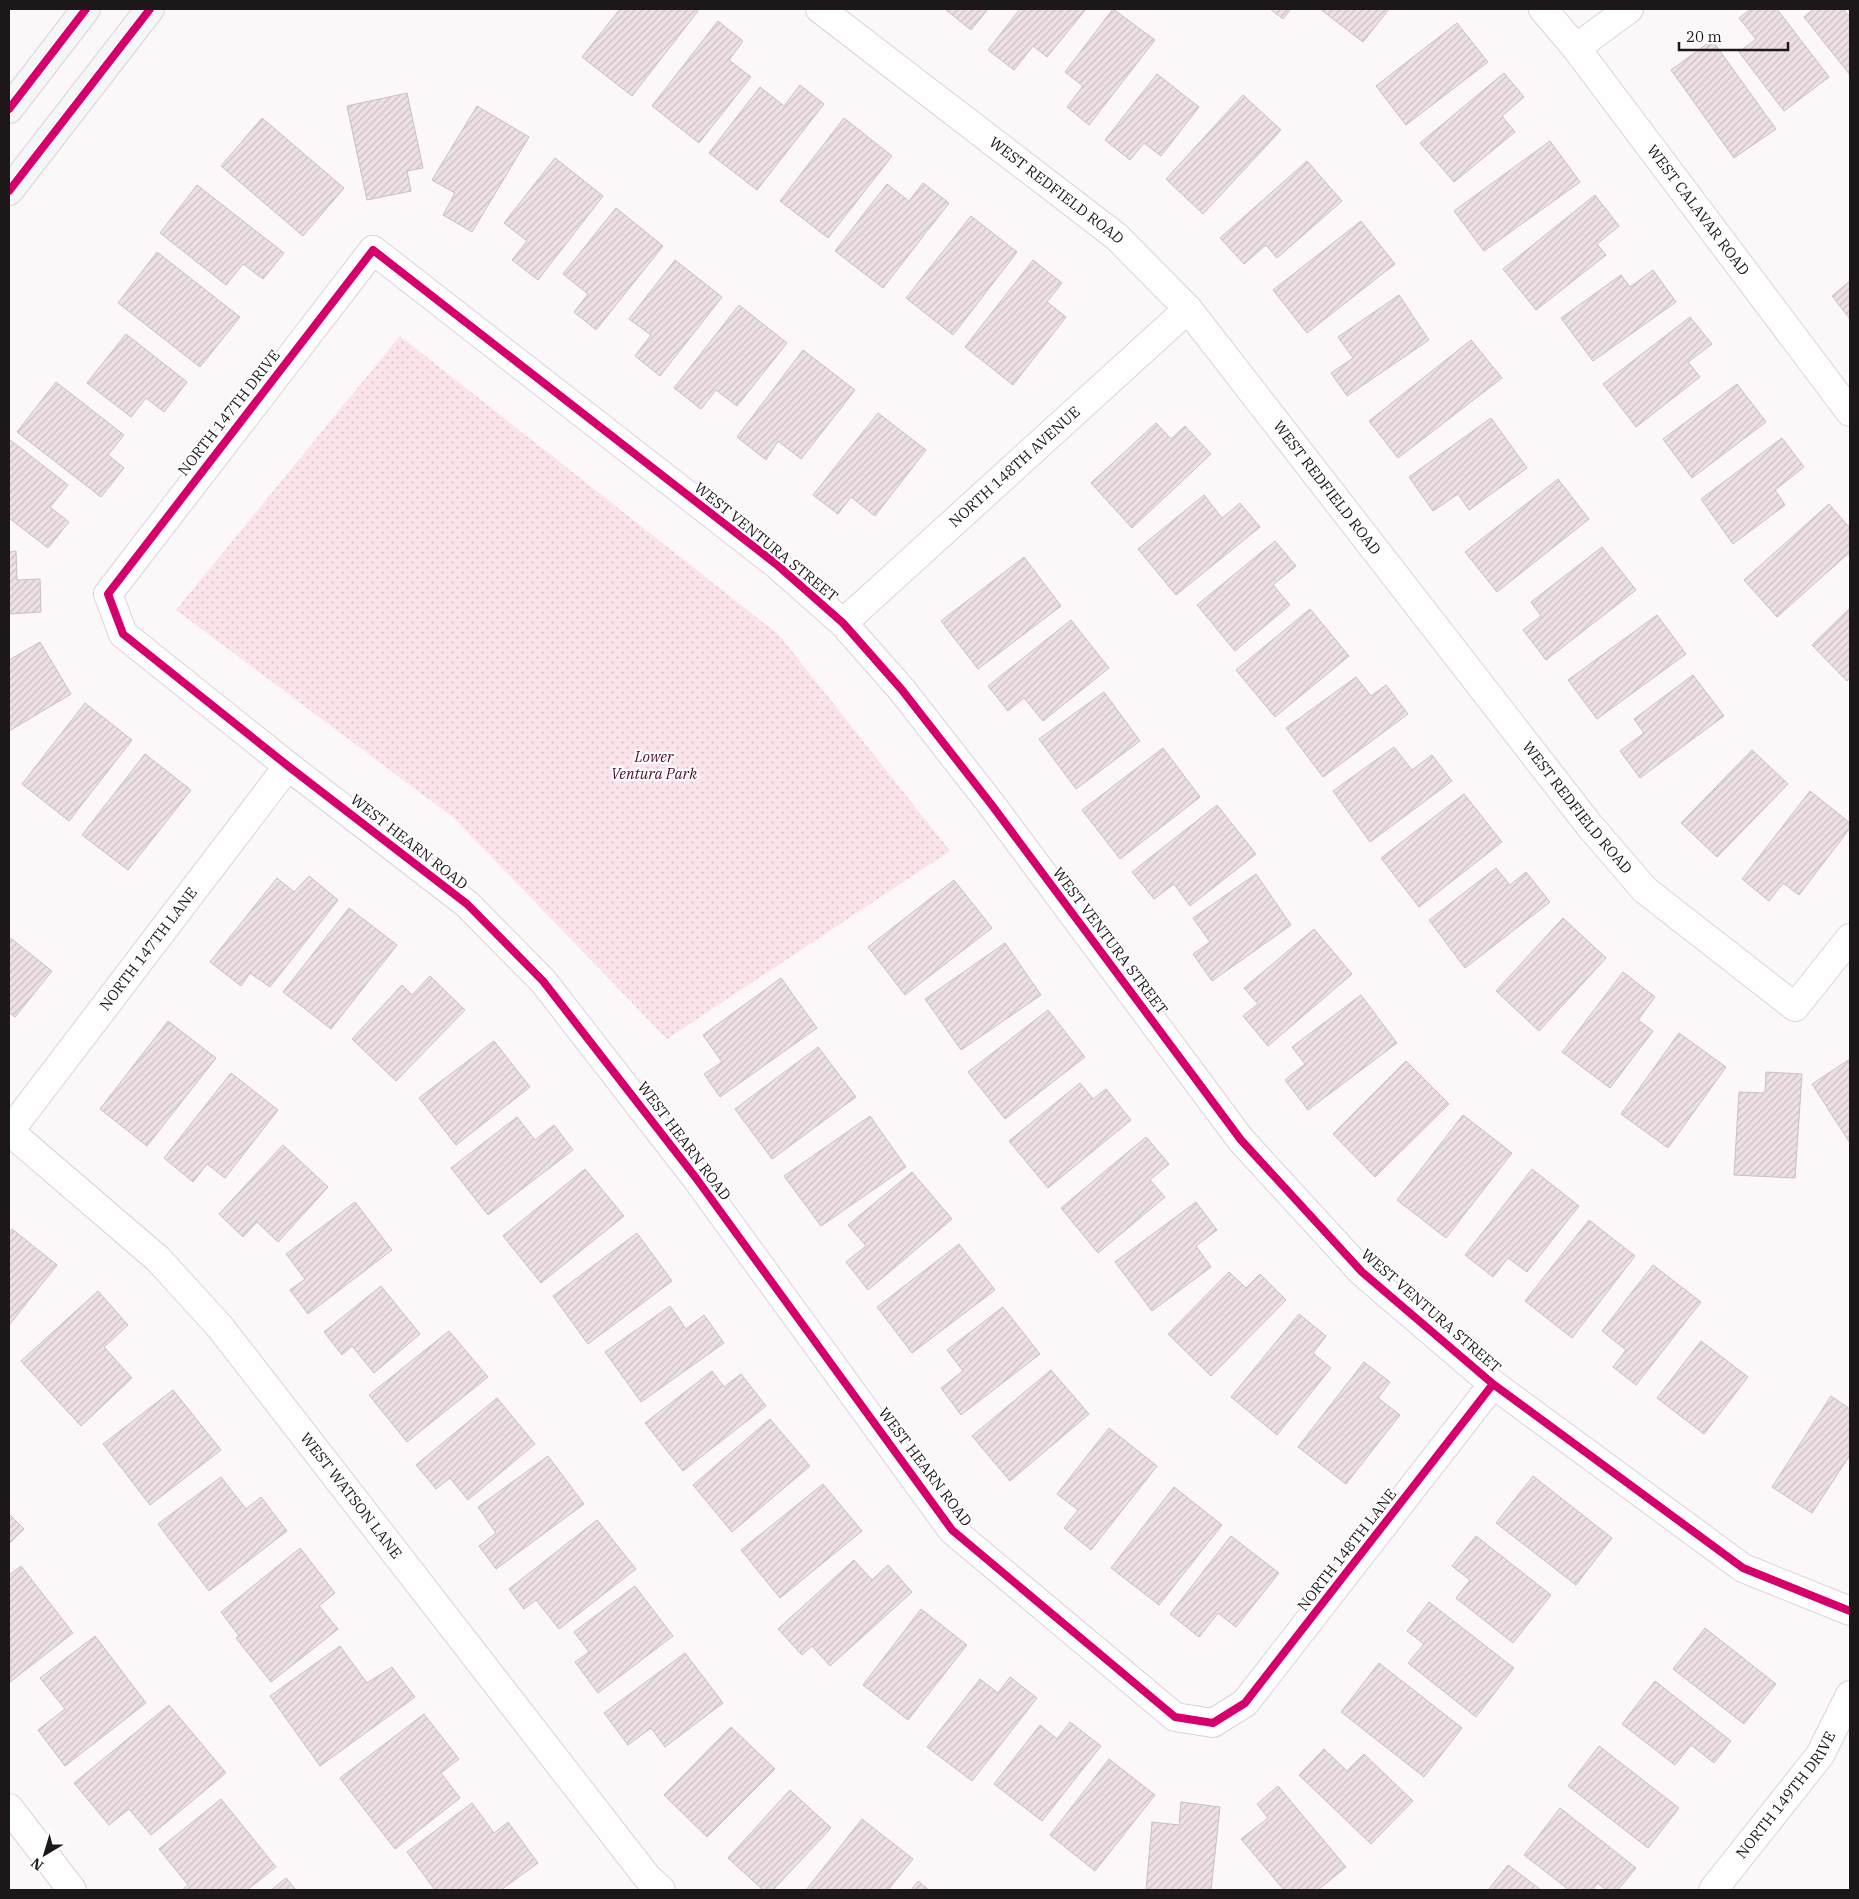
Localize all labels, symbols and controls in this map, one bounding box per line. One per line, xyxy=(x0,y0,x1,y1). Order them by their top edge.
scale bar xyxy=(1679,20,1788,52)
text: 20 m xyxy=(1686,27,1722,46)
street label: WEST REDFIELD ROAD xyxy=(986,132,1128,248)
street label: WEST CALAVAR ROAD xyxy=(1643,141,1754,279)
street label: NORTH 147TH DRIVE xyxy=(173,346,284,479)
street label: NORTH 148TH AVENUE xyxy=(945,402,1084,531)
street label: WEST REDFIELD ROAD xyxy=(1269,417,1385,558)
street label: WEST VENTURA STREET xyxy=(691,478,842,606)
street label: WEST REDFIELD ROAD xyxy=(1518,737,1637,877)
park label: Lower Ventura Park xyxy=(611,747,697,783)
street label: WEST HEARN ROAD xyxy=(347,790,472,893)
street label: WEST VENTURA STREET xyxy=(1049,863,1172,1018)
street label: NORTH 147TH LANE xyxy=(95,883,201,1014)
street label: WEST HEARN ROAD xyxy=(633,1077,735,1204)
street label: WEST VENTURA STREET xyxy=(1357,1245,1505,1377)
street label: WEST HEARN ROAD xyxy=(874,1403,976,1530)
street label: WEST WATSON LANE xyxy=(296,1428,406,1562)
street label: NORTH 148TH LANE xyxy=(1293,1485,1400,1615)
street label: NORTH 149TH DRIVE xyxy=(1732,1728,1839,1862)
north arrow xyxy=(20,1829,70,1879)
text: N xyxy=(27,1854,47,1875)

